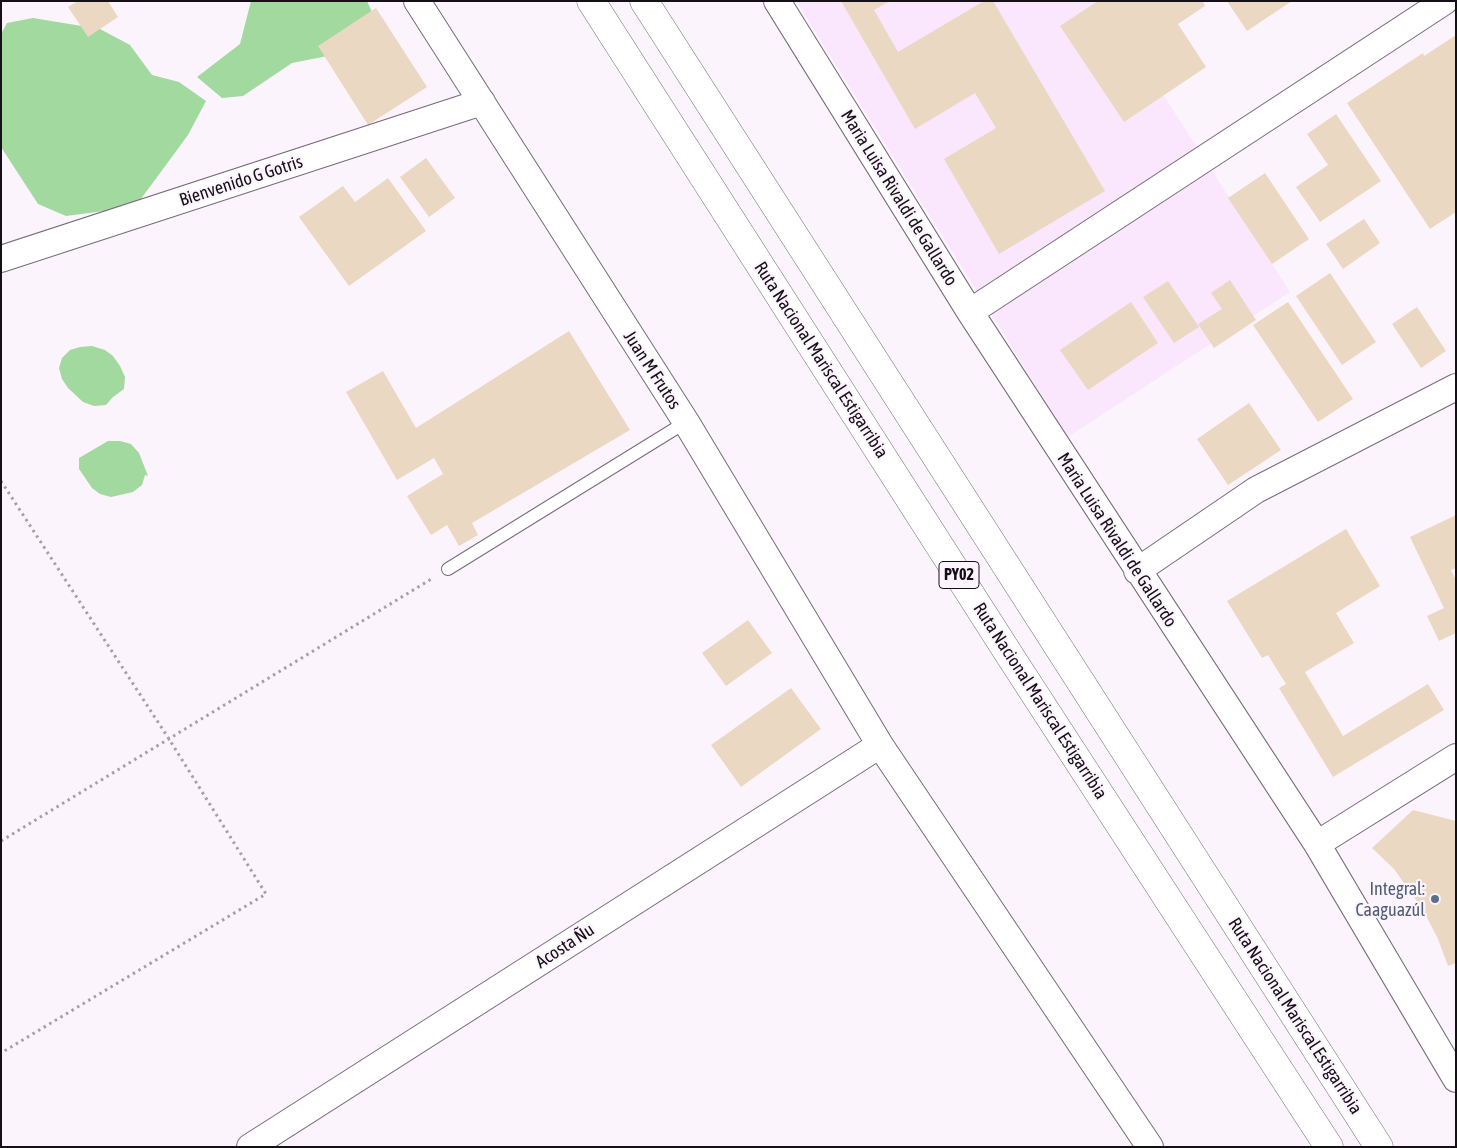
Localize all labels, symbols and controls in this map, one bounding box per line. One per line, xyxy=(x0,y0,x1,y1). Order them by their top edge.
street label: Maria Luisa Rivaldi de Gallardo xyxy=(836,106,962,290)
street label: Bienvenido G Gotris xyxy=(177,151,305,211)
street label: Ruta Nacional Mariscal Estigarribia xyxy=(749,258,893,462)
street label: Juan M Frutos xyxy=(619,327,685,413)
street label: Maria Luisa Rivaldi de Gallardo xyxy=(1053,449,1181,631)
road number: PY02 xyxy=(939,562,979,588)
street label: Ruta Nacional Mariscal Estigarribia xyxy=(968,599,1112,803)
place label: Integral: Caaguazúl xyxy=(1355,878,1425,921)
marker: Integral: Caaguazúl xyxy=(1429,893,1441,905)
street label: Ruta Nacional Mariscal Estigarribia xyxy=(1223,914,1367,1118)
street label: Acosta Ñu xyxy=(532,919,598,973)

